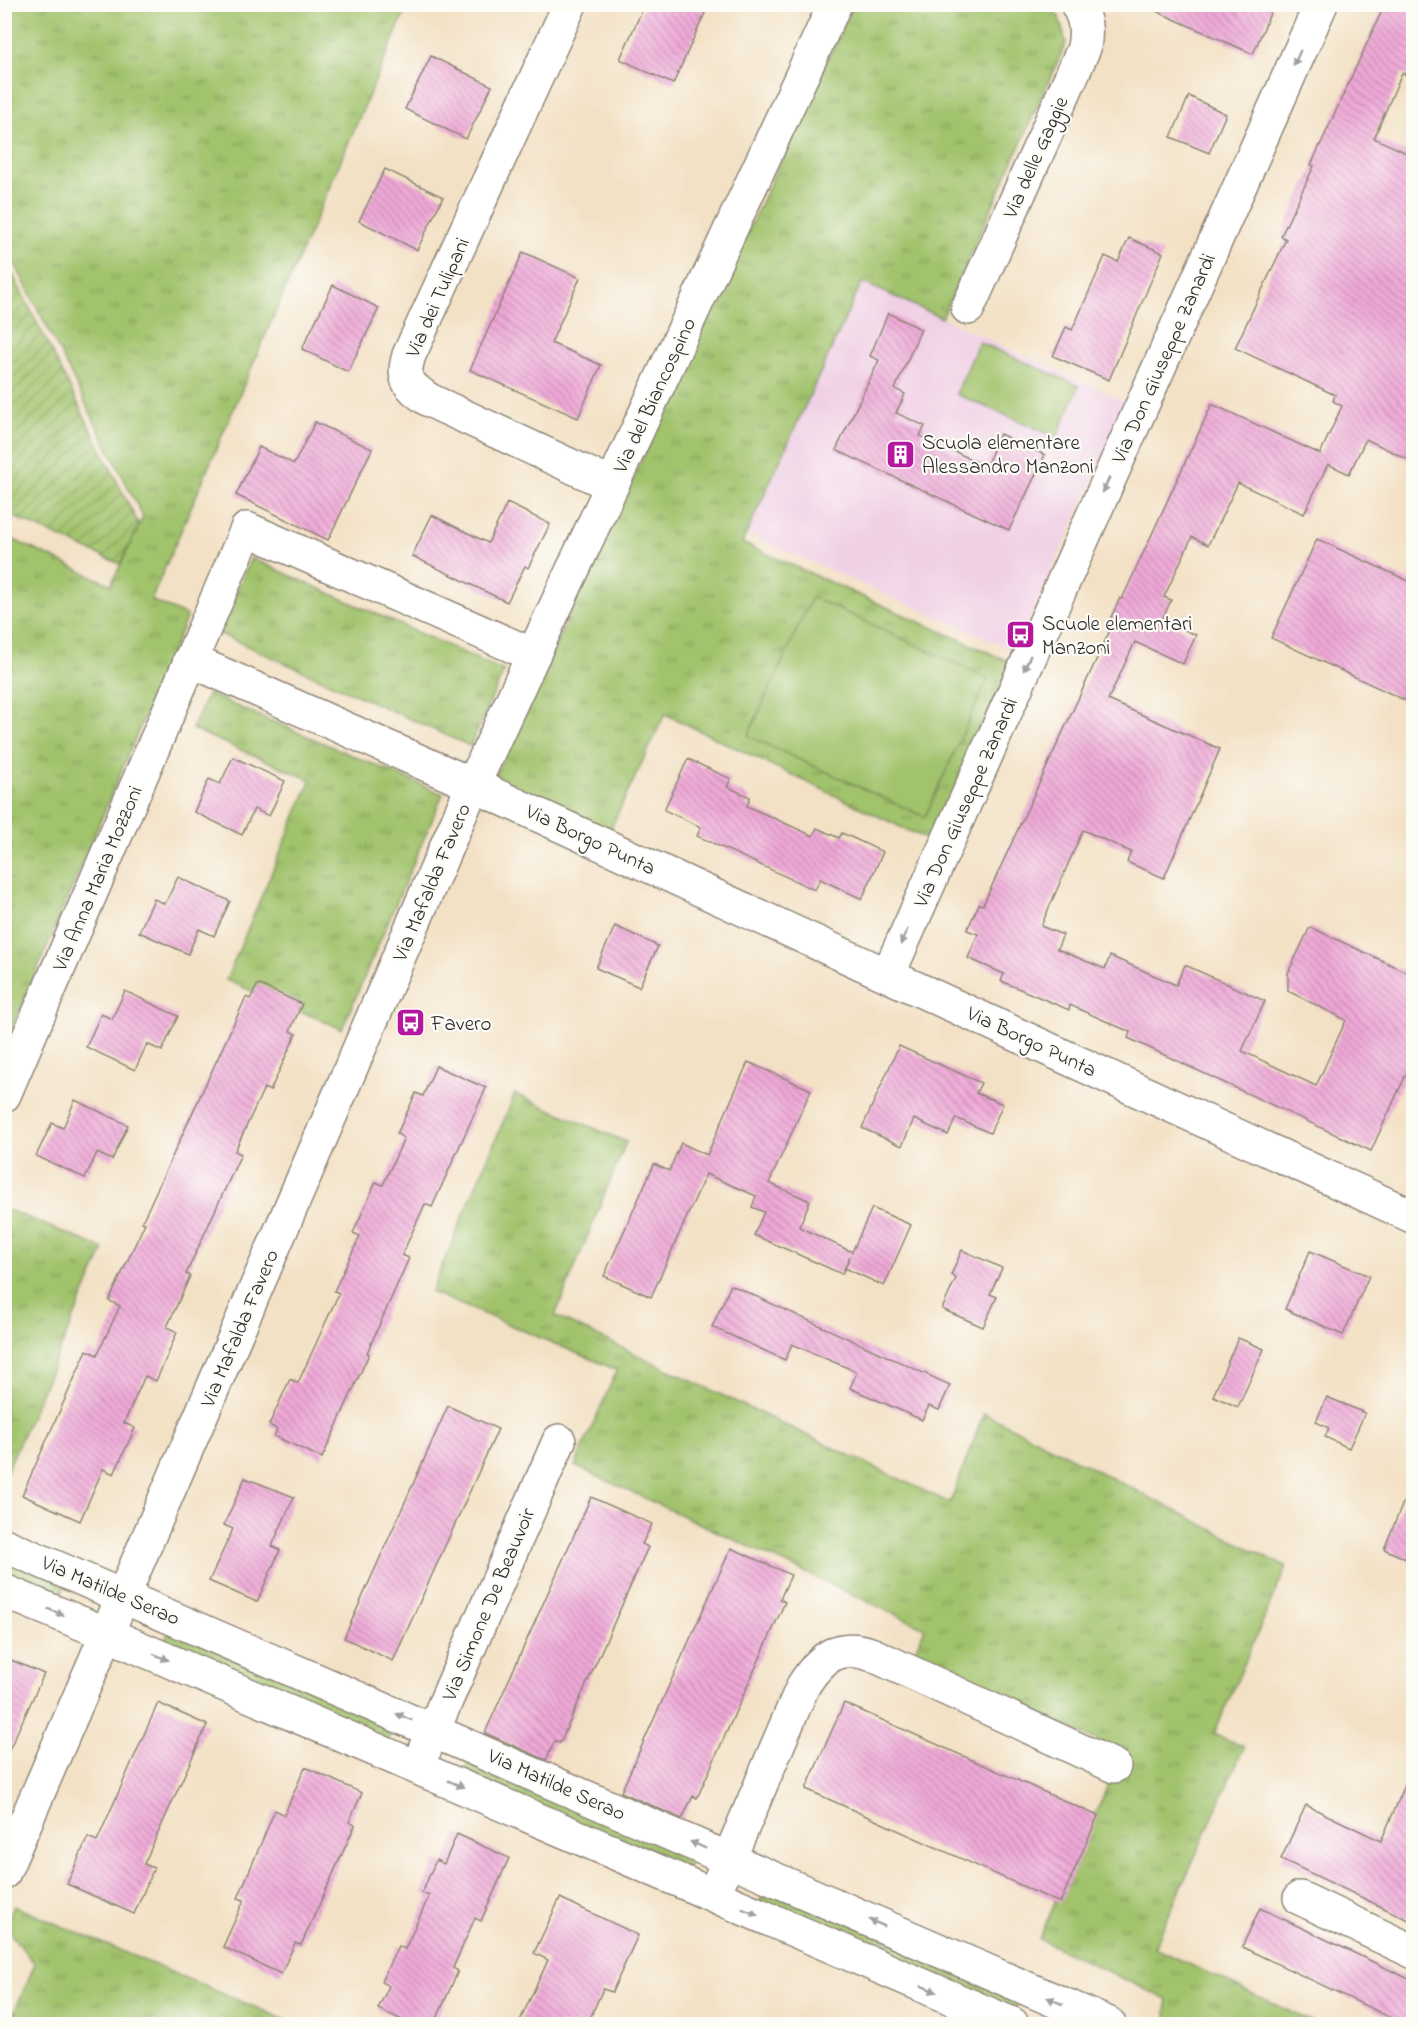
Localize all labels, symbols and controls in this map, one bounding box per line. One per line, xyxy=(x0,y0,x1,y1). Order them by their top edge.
one-way arrow xyxy=(1293,49,1302,66)
street label: Via delle Gaggie xyxy=(996,91,1079,225)
street label: Via dei Tulipani xyxy=(399,233,479,364)
street label: Via Don Giuseppe Zanardi xyxy=(1105,249,1225,469)
street label: Via del Biancospino xyxy=(606,313,705,479)
place label: Scuola elementare Alessandro Manzoni xyxy=(922,429,1094,483)
building icon: Scuola elementare Alessandro Manzoni xyxy=(885,438,917,470)
one-way arrow xyxy=(1102,477,1111,494)
place label: Scuole elementari Manzoni xyxy=(1042,610,1192,664)
bus stop icon: Scuole elementari Manzoni xyxy=(1005,619,1037,651)
one-way arrow xyxy=(1022,655,1031,672)
street label: Via Don Giuseppe Zanardi xyxy=(907,693,1027,913)
street label: Via Anna Maria Mozzoni xyxy=(46,781,151,977)
street label: Via Borgo Punta xyxy=(519,797,660,886)
street label: Via Mafalda Favero xyxy=(386,799,480,967)
one-way arrow xyxy=(899,928,909,946)
street label: Via Borgo Punta xyxy=(960,999,1101,1088)
bus stop icon: Favero xyxy=(394,1007,426,1039)
place label: Favero xyxy=(430,1010,492,1040)
street label: Via Mafalda Favero xyxy=(194,1245,288,1413)
street label: Via Simone De Beauvoir xyxy=(435,1503,544,1707)
street label: Via Matilde Serao xyxy=(35,1549,184,1635)
one-way arrow xyxy=(47,1608,65,1617)
one-way arrow xyxy=(152,1653,170,1662)
one-way arrow xyxy=(394,1712,412,1722)
street label: Via Matilde Serao xyxy=(482,1742,630,1830)
one-way arrow xyxy=(447,1779,465,1789)
one-way arrow xyxy=(688,1840,706,1850)
one-way arrow xyxy=(742,1907,759,1916)
one-way arrow xyxy=(867,1918,885,1928)
one-way arrow xyxy=(921,1984,939,1994)
one-way arrow xyxy=(1046,1996,1064,2006)

